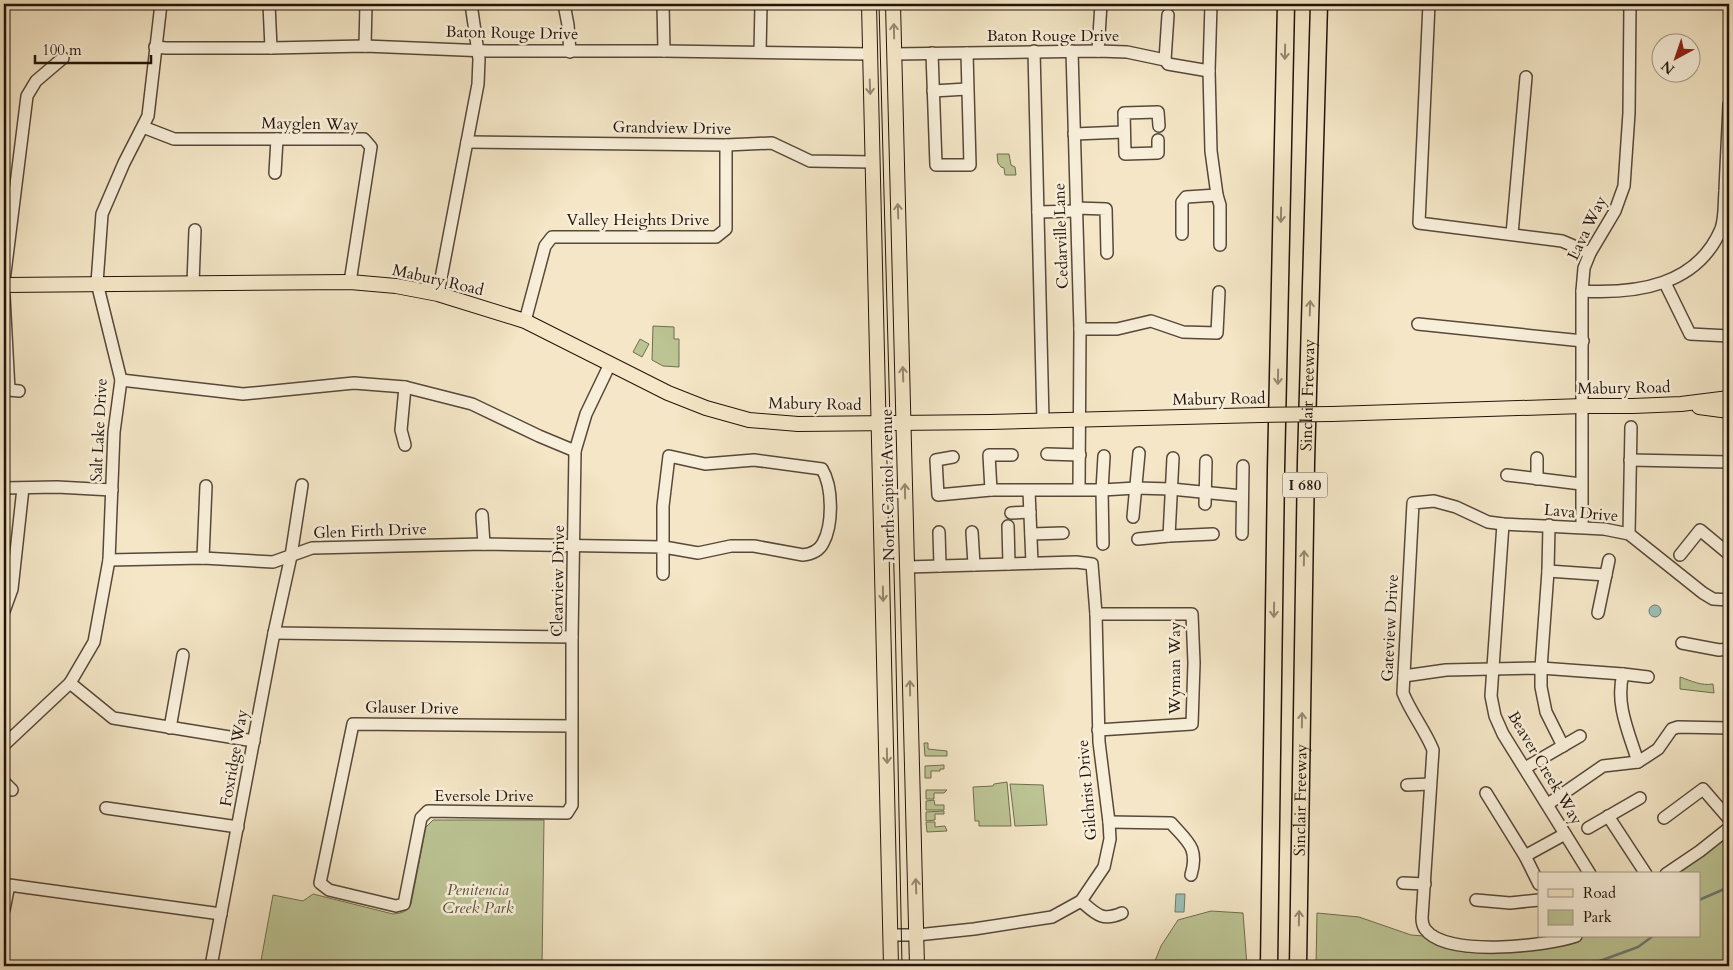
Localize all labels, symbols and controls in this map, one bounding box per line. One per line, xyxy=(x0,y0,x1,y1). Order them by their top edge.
street label: Baton Rouge Drive xyxy=(446,21,578,45)
one-way arrow xyxy=(889,24,898,40)
street label: Baton Rouge Drive xyxy=(987,25,1119,47)
scale bar xyxy=(35,32,151,64)
north arrow xyxy=(1650,32,1700,82)
text: 100 m xyxy=(42,40,82,60)
one-way arrow xyxy=(1280,44,1289,60)
text: N xyxy=(1657,56,1679,79)
one-way arrow xyxy=(866,79,875,95)
street label: Mayglen Way xyxy=(261,112,359,136)
street label: Grandview Drive xyxy=(612,116,732,140)
street label: Cedarville Lane xyxy=(1048,183,1074,289)
street label: Lava Way xyxy=(1562,192,1612,264)
one-way arrow xyxy=(894,204,903,220)
one-way arrow xyxy=(1276,206,1286,223)
street label: Valley Heights Drive xyxy=(566,209,710,231)
street label: Mabury Road xyxy=(390,259,486,301)
one-way arrow xyxy=(1305,300,1315,316)
street label: Sinclair Freeway xyxy=(1295,338,1321,452)
one-way arrow xyxy=(898,366,908,382)
one-way arrow xyxy=(1273,369,1283,385)
street label: Mabury Road xyxy=(1577,376,1671,400)
street label: Salt Lake Drive xyxy=(85,378,113,482)
street label: Mabury Road xyxy=(1172,387,1266,411)
street label: Mabury Road xyxy=(768,392,862,416)
street label: North Capitol Avenue xyxy=(876,409,900,561)
road number: I 680 xyxy=(1282,472,1328,498)
one-way arrow xyxy=(900,483,910,500)
street label: Lava Drive xyxy=(1543,499,1619,527)
street label: Glen Firth Drive xyxy=(313,518,427,544)
street label: Clearview Drive xyxy=(546,525,570,637)
one-way arrow xyxy=(1299,550,1309,566)
street label: Gateview Drive xyxy=(1376,574,1404,682)
one-way arrow xyxy=(879,585,888,601)
one-way arrow xyxy=(1269,602,1279,618)
street label: Wyman Way xyxy=(1164,621,1186,716)
one-way arrow xyxy=(905,681,914,697)
street label: Glauser Drive xyxy=(365,696,459,720)
street label: Foxridge Way xyxy=(215,707,253,808)
street label: Beaver Creek Way xyxy=(1502,707,1588,829)
one-way arrow xyxy=(1297,712,1307,728)
street label: Gilchrist Drive xyxy=(1072,739,1102,841)
street label: Sinclair Freeway xyxy=(1289,743,1313,856)
one-way arrow xyxy=(882,748,892,764)
street label: Eversole Drive xyxy=(434,785,534,807)
legend xyxy=(1538,872,1700,938)
one-way arrow xyxy=(911,878,920,894)
park label: Penitencia Creek Park xyxy=(442,879,514,919)
text: Road xyxy=(1583,883,1616,903)
text: Park xyxy=(1583,907,1612,927)
one-way arrow xyxy=(1294,910,1304,926)

